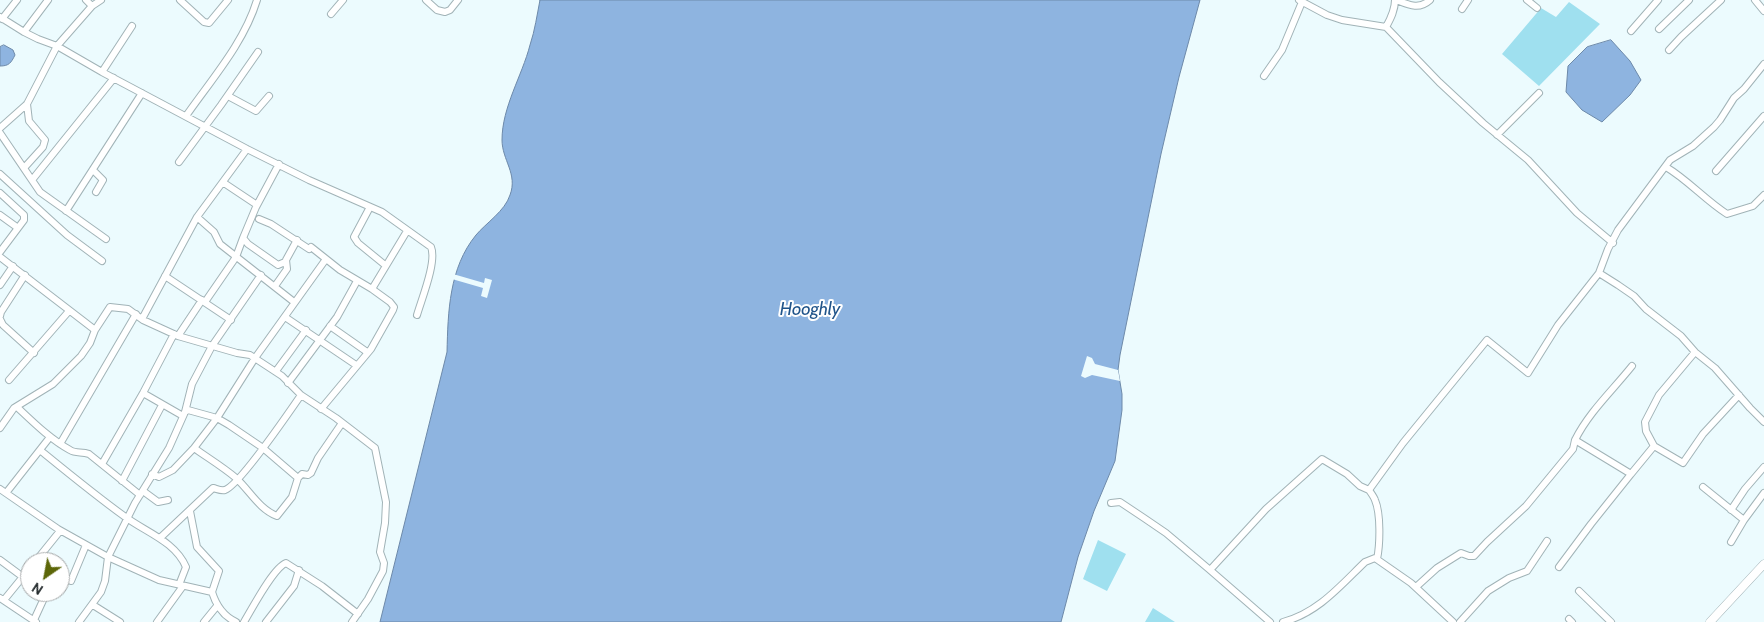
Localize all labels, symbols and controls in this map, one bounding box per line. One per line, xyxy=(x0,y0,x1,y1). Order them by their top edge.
water label: Hooghly xyxy=(780,299,840,321)
north arrow xyxy=(20,552,70,602)
text: N xyxy=(28,578,46,599)

